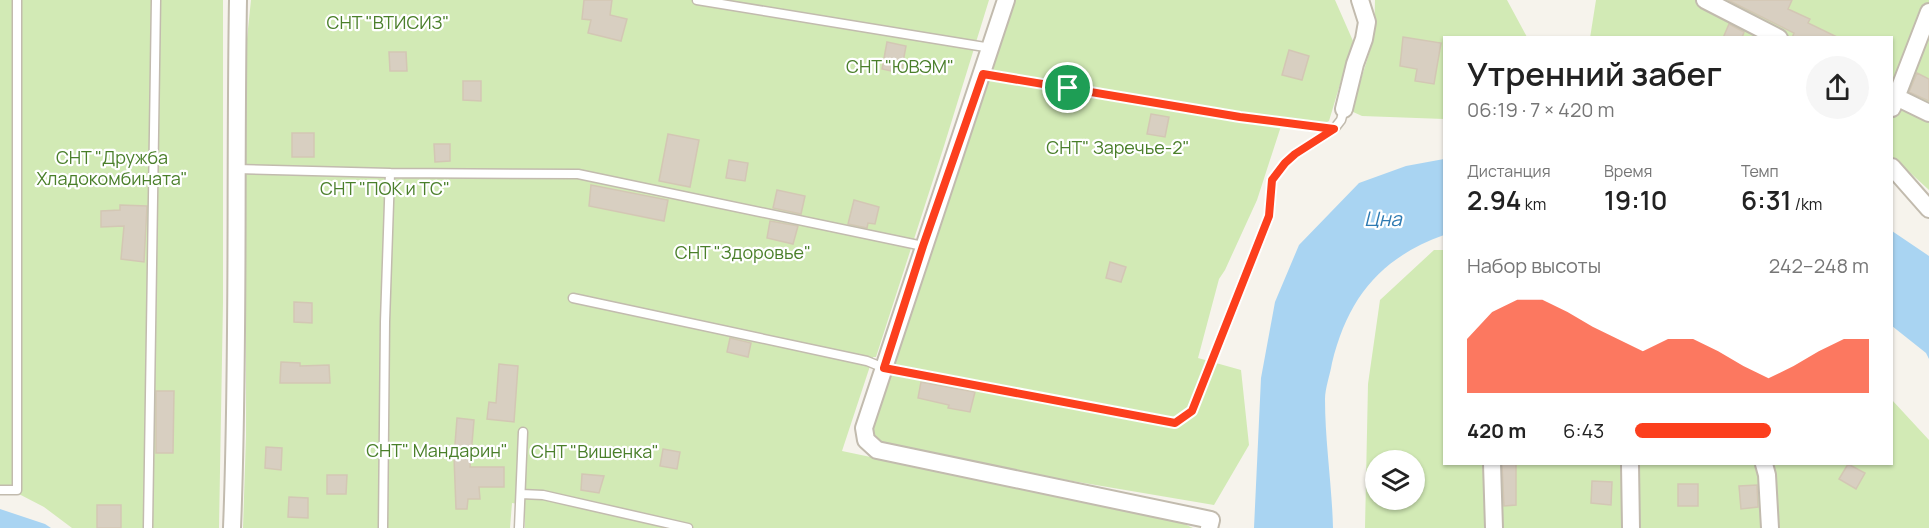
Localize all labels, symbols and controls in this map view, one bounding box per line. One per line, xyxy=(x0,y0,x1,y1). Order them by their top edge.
park label: СНТ "ВТИСИЗ" xyxy=(327,10,449,34)
text: Утренний забег xyxy=(1467,51,1722,96)
park label: СНТ "ЮВЭМ" xyxy=(846,54,954,78)
button: share xyxy=(1806,56,1869,119)
pin xyxy=(1042,62,1093,113)
icon: arrive xyxy=(1051,71,1084,104)
text: 06:19 · 7 × 420 m xyxy=(1467,96,1614,123)
park label: СНТ" Заречье-2" xyxy=(1046,135,1190,159)
park label: СНТ "Дружба Хладокомбината" xyxy=(37,145,188,190)
text: Дистанция xyxy=(1467,160,1551,182)
text: Время xyxy=(1604,160,1652,182)
text: Темп xyxy=(1741,160,1779,182)
park label: СНТ "ПОК и ТС" xyxy=(320,176,450,200)
text: 2.94 xyxy=(1467,182,1522,218)
text: 19:10 xyxy=(1604,182,1667,218)
text: 6:31 xyxy=(1741,182,1792,218)
text: km xyxy=(1522,193,1546,215)
text: /km xyxy=(1792,193,1822,215)
water label: Цна xyxy=(1364,205,1403,232)
park label: СНТ "Здоровье" xyxy=(675,240,811,264)
text: Набор высоты xyxy=(1467,252,1601,279)
text: 242–248 m xyxy=(1769,252,1869,279)
text: 420 m xyxy=(1467,417,1526,444)
text: 6:43 xyxy=(1563,417,1604,444)
park label: СНТ" Мандарин" xyxy=(366,438,508,462)
park label: СНТ "Вишенка" xyxy=(531,439,659,463)
map controls xyxy=(1365,450,1425,510)
button: layers xyxy=(1365,450,1425,510)

